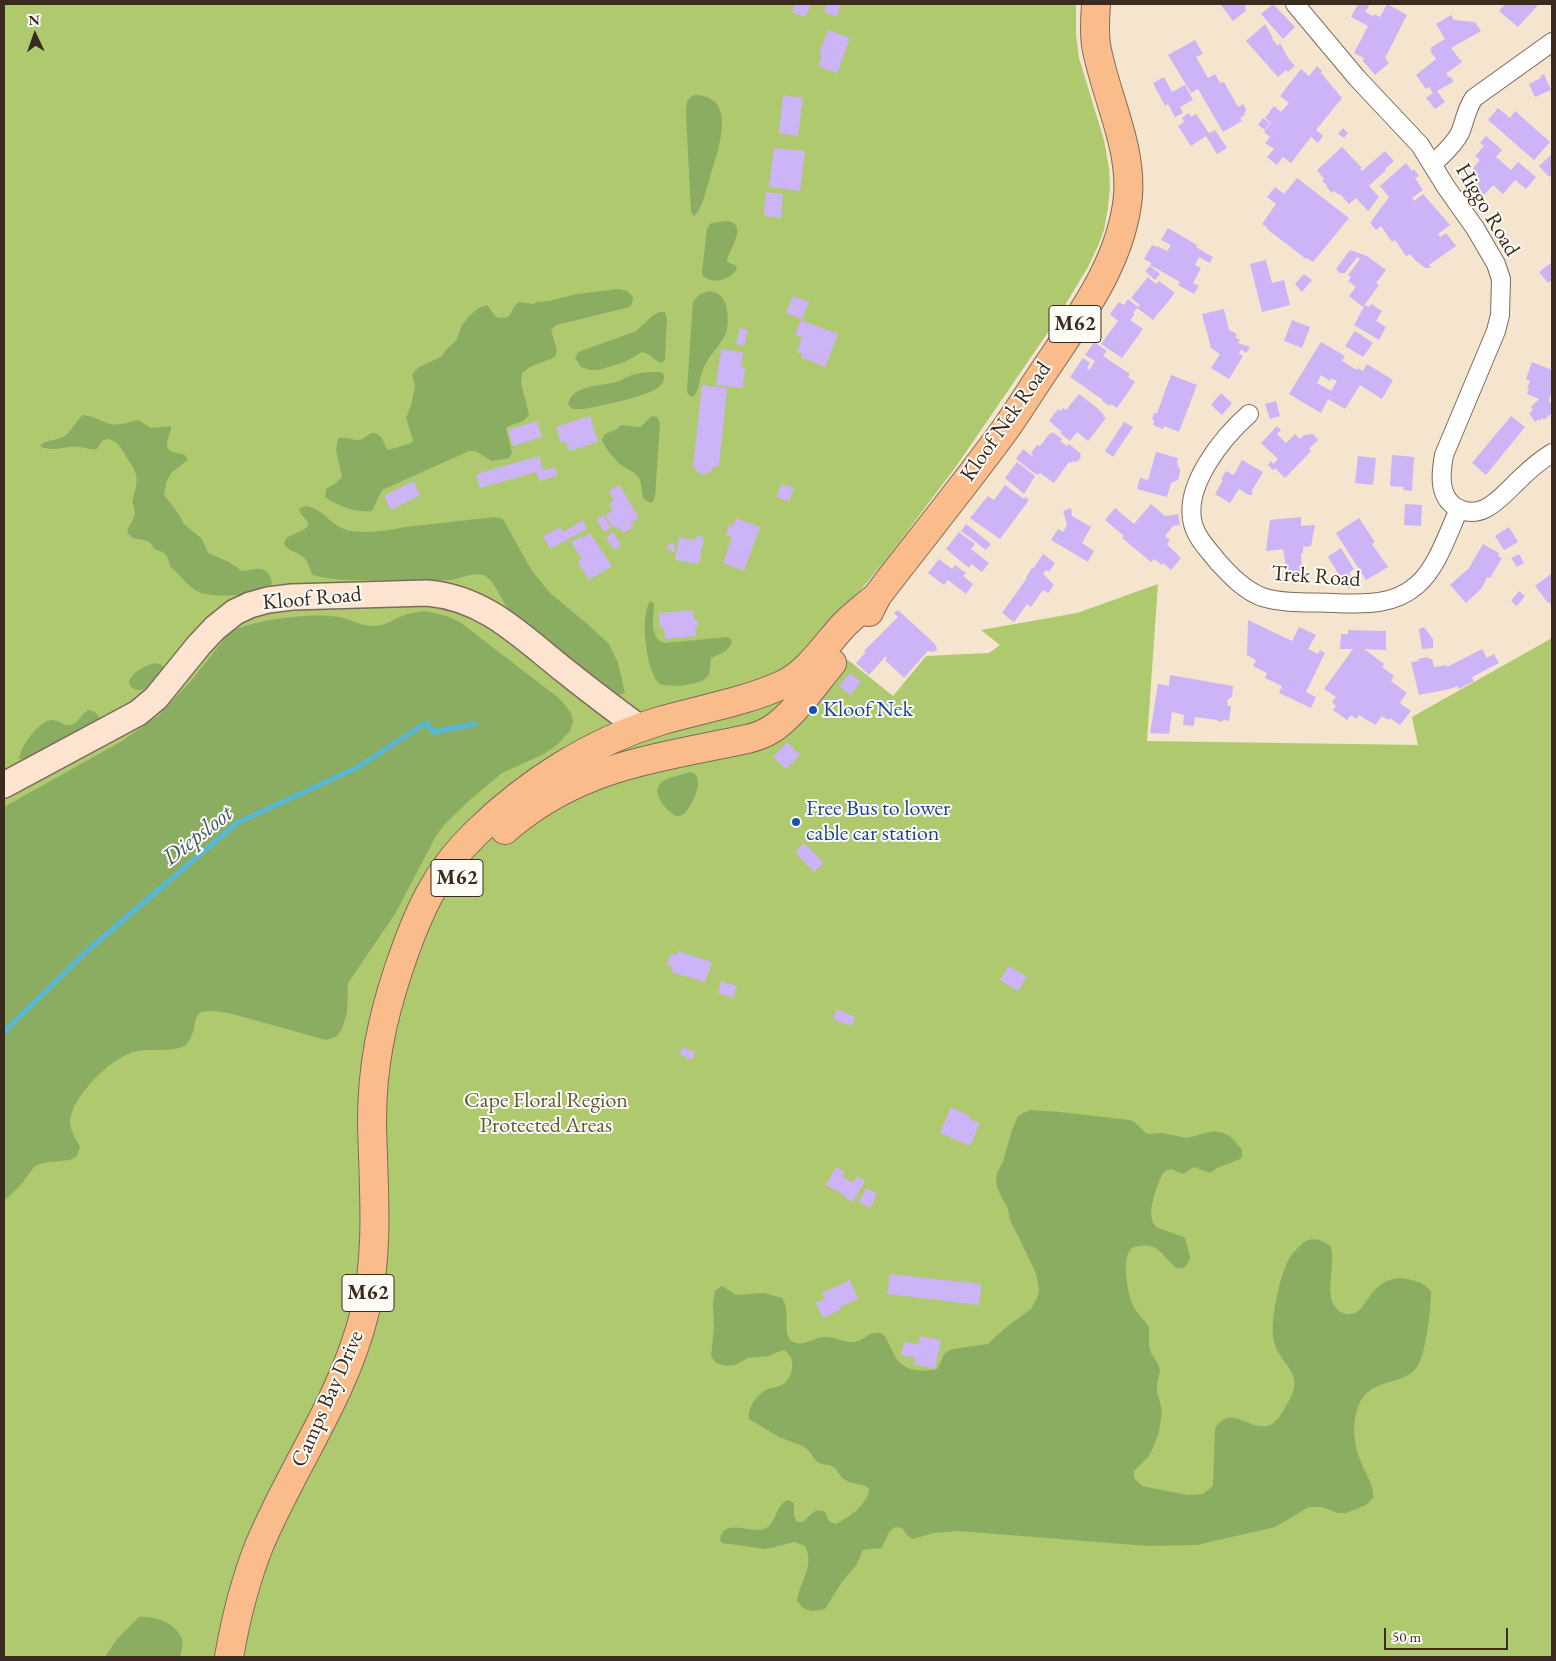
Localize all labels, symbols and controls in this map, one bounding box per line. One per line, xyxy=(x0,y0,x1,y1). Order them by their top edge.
north arrow xyxy=(10,10,60,60)
text: N xyxy=(28,11,40,29)
street label: Higgo Road xyxy=(1449,159,1525,261)
road number: M62 xyxy=(1049,306,1101,342)
street label: Kloof Nek Road xyxy=(955,357,1057,487)
street label: Trek Road xyxy=(1271,561,1361,593)
street label: Kloof Road xyxy=(261,582,363,616)
place label: Kloof Nek xyxy=(823,697,913,723)
marker: Kloof Nek xyxy=(807,704,819,716)
place label: Free Bus to lower cable car station xyxy=(806,796,950,848)
water label: Diepsloot xyxy=(157,799,239,873)
marker: Free Bus to lower cable car station xyxy=(790,816,802,828)
road number: M62 xyxy=(431,860,483,896)
park label: Cape Floral Region Protected Areas xyxy=(464,1088,628,1140)
road number: M62 xyxy=(342,1275,394,1312)
street label: Camps Bay Drive xyxy=(286,1327,370,1471)
scale bar xyxy=(1386,1618,1510,1650)
text: 50 m xyxy=(1392,1627,1421,1646)

